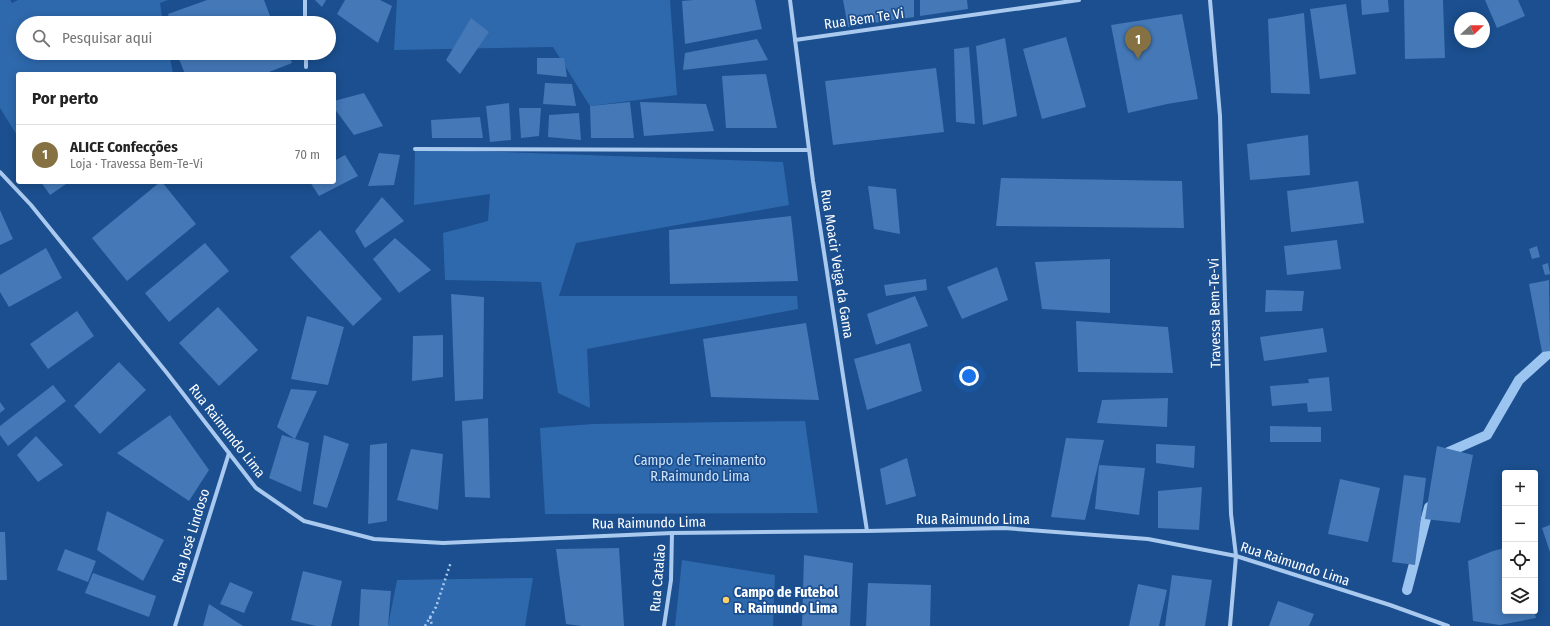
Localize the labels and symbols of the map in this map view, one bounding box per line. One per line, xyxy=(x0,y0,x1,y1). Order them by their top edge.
street label: Rua Bem Te Vi xyxy=(823,5,905,33)
north arrow xyxy=(1454,12,1490,48)
pin: 1 xyxy=(1125,26,1151,59)
street label: Rua Moacir Veiga da Gama xyxy=(817,188,857,340)
street label: Travessa Bem-Te-Vi xyxy=(1206,258,1224,368)
your location xyxy=(959,366,979,386)
street label: Rua Raimundo Lima xyxy=(185,381,269,481)
park label: Campo de Treinamento R.Raimundo Lima xyxy=(634,452,766,485)
street label: Rua José Lindoso xyxy=(169,487,213,585)
street label: Rua Raimundo Lima xyxy=(916,511,1030,528)
street label: Rua Raimundo Lima xyxy=(592,514,706,532)
street label: Rua Raimundo Lima xyxy=(1238,538,1352,590)
street label: Rua Catalão xyxy=(647,543,669,613)
place label: Campo de Futebol R. Raimundo Lima xyxy=(734,584,838,617)
marker: Campo de Futebol R. Raimundo Lima xyxy=(721,595,731,605)

